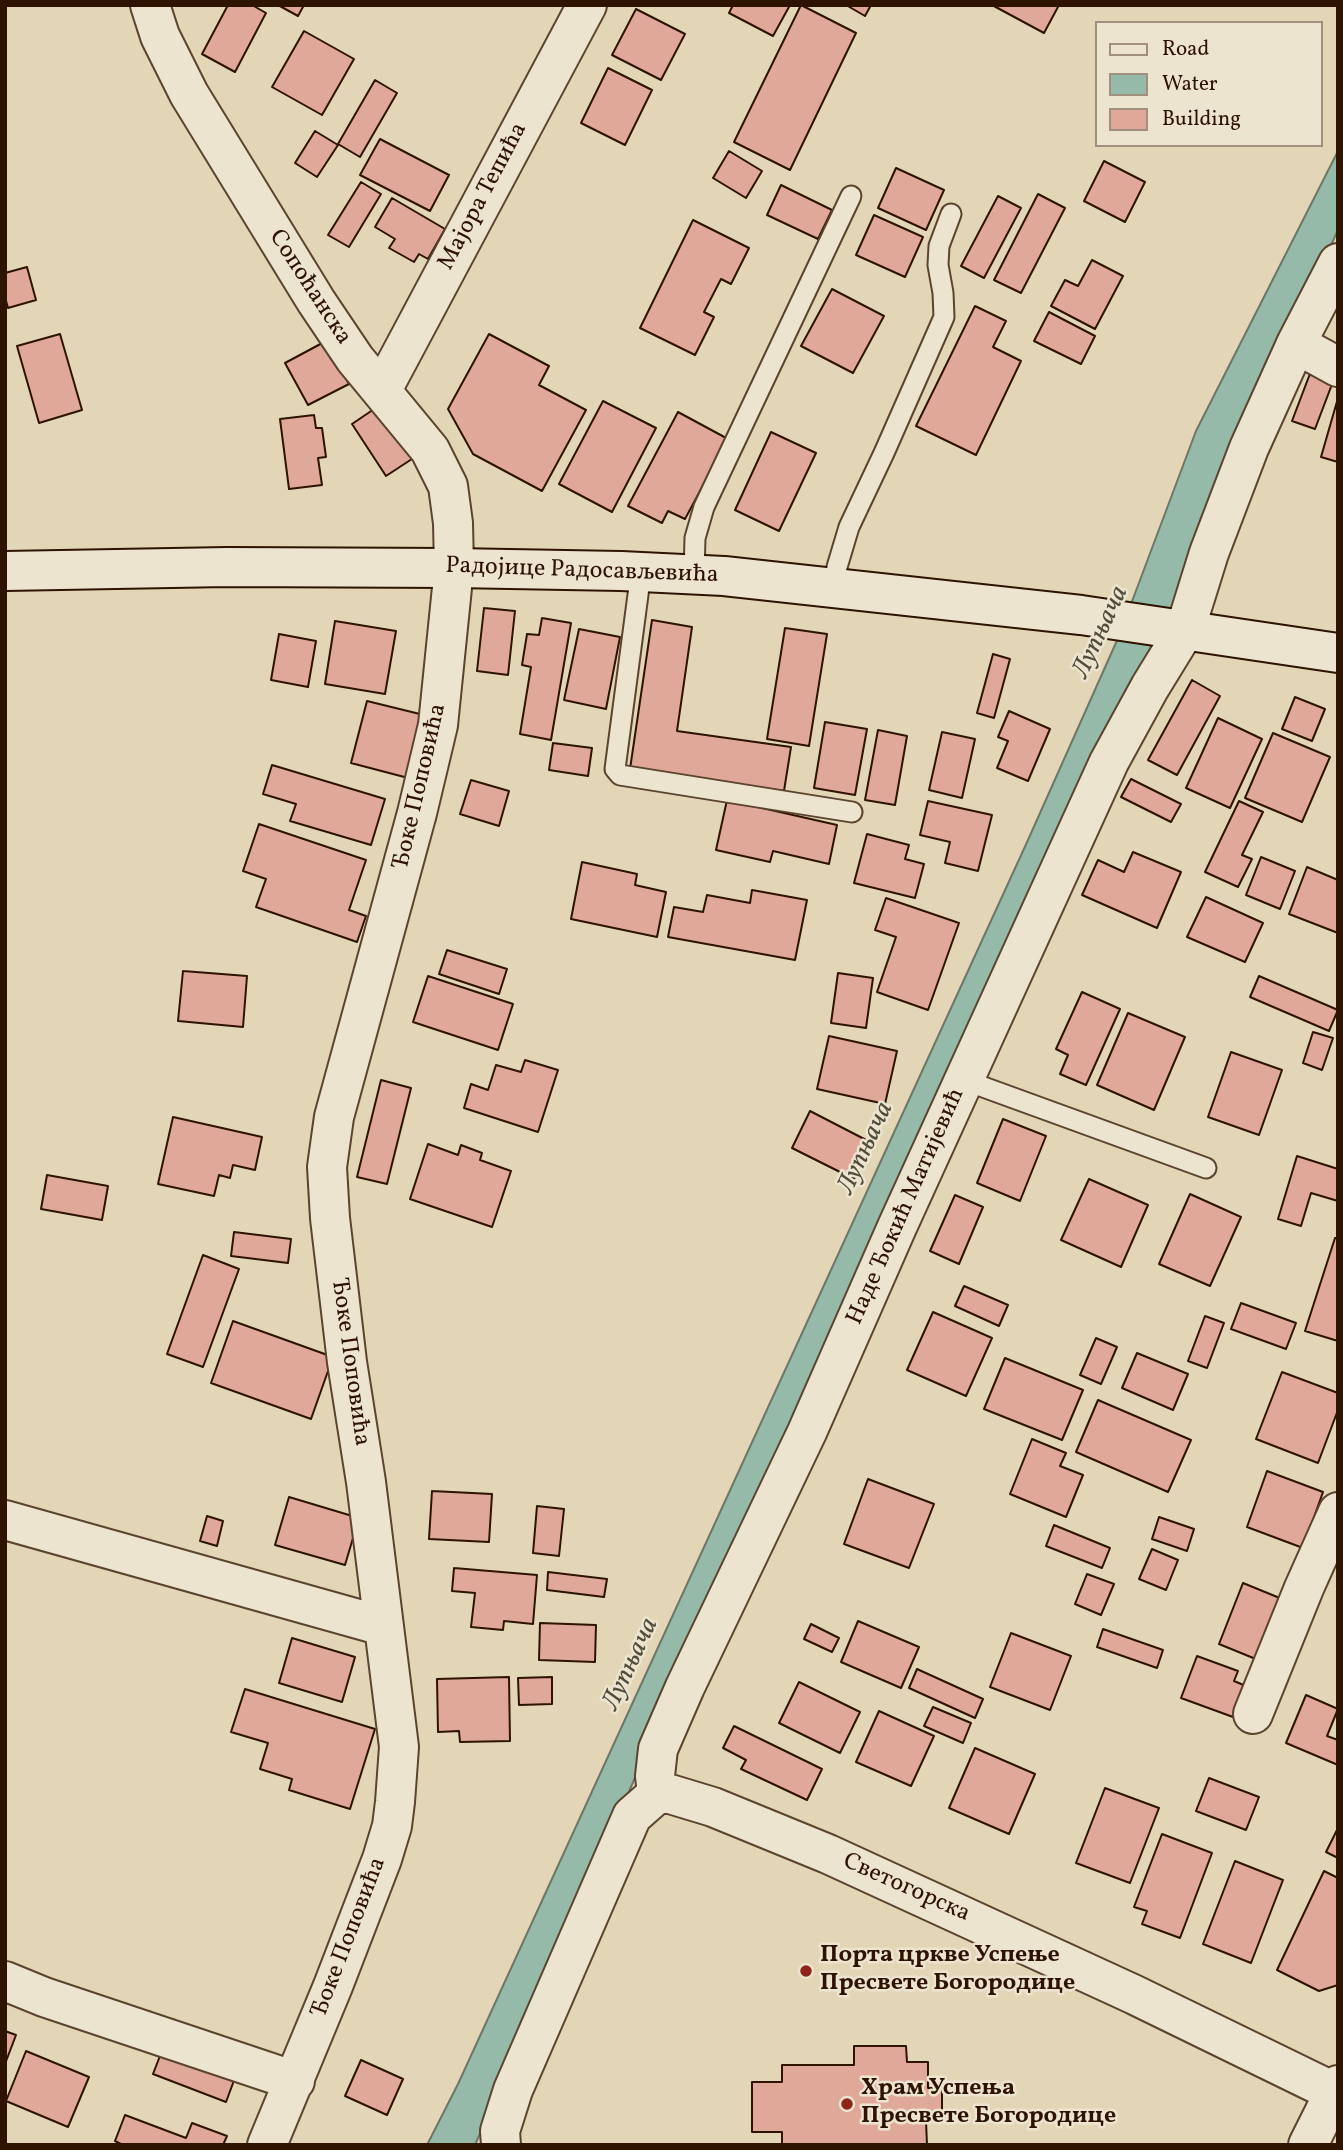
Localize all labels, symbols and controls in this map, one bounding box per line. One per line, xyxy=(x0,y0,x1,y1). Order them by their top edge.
legend xyxy=(1094,21,1322,147)
text: Road xyxy=(1162,35,1209,64)
text: Water xyxy=(1162,70,1218,99)
text: Building xyxy=(1162,105,1241,134)
street label: Мајора Тепића xyxy=(433,118,535,276)
street label: Сопоћанска xyxy=(261,225,357,351)
street label: Радојице Радосављевића xyxy=(445,553,719,591)
water label: Лупњача xyxy=(1067,582,1137,684)
street label: Ђоке Поповића xyxy=(388,701,454,873)
street label: Наде Ђокић Матијевић xyxy=(842,1084,972,1330)
water label: Лупњача xyxy=(832,1098,902,1200)
street label: Ђоке Поповића xyxy=(323,1276,375,1448)
water label: Лупњача xyxy=(597,1614,667,1716)
street label: Светогорска xyxy=(838,1848,974,1930)
street label: Ђоке Поповића xyxy=(306,1854,394,2022)
place label: Порта цркве Успење Пресвете Богородице xyxy=(820,1943,1075,1999)
marker: Порта цркве Успење Пресвете Богородице xyxy=(798,1963,814,1979)
place label: Храм Успења Пресвете Богородице xyxy=(861,2076,1116,2132)
marker: Храм Успења Пресвете Богородице xyxy=(839,2096,855,2112)

